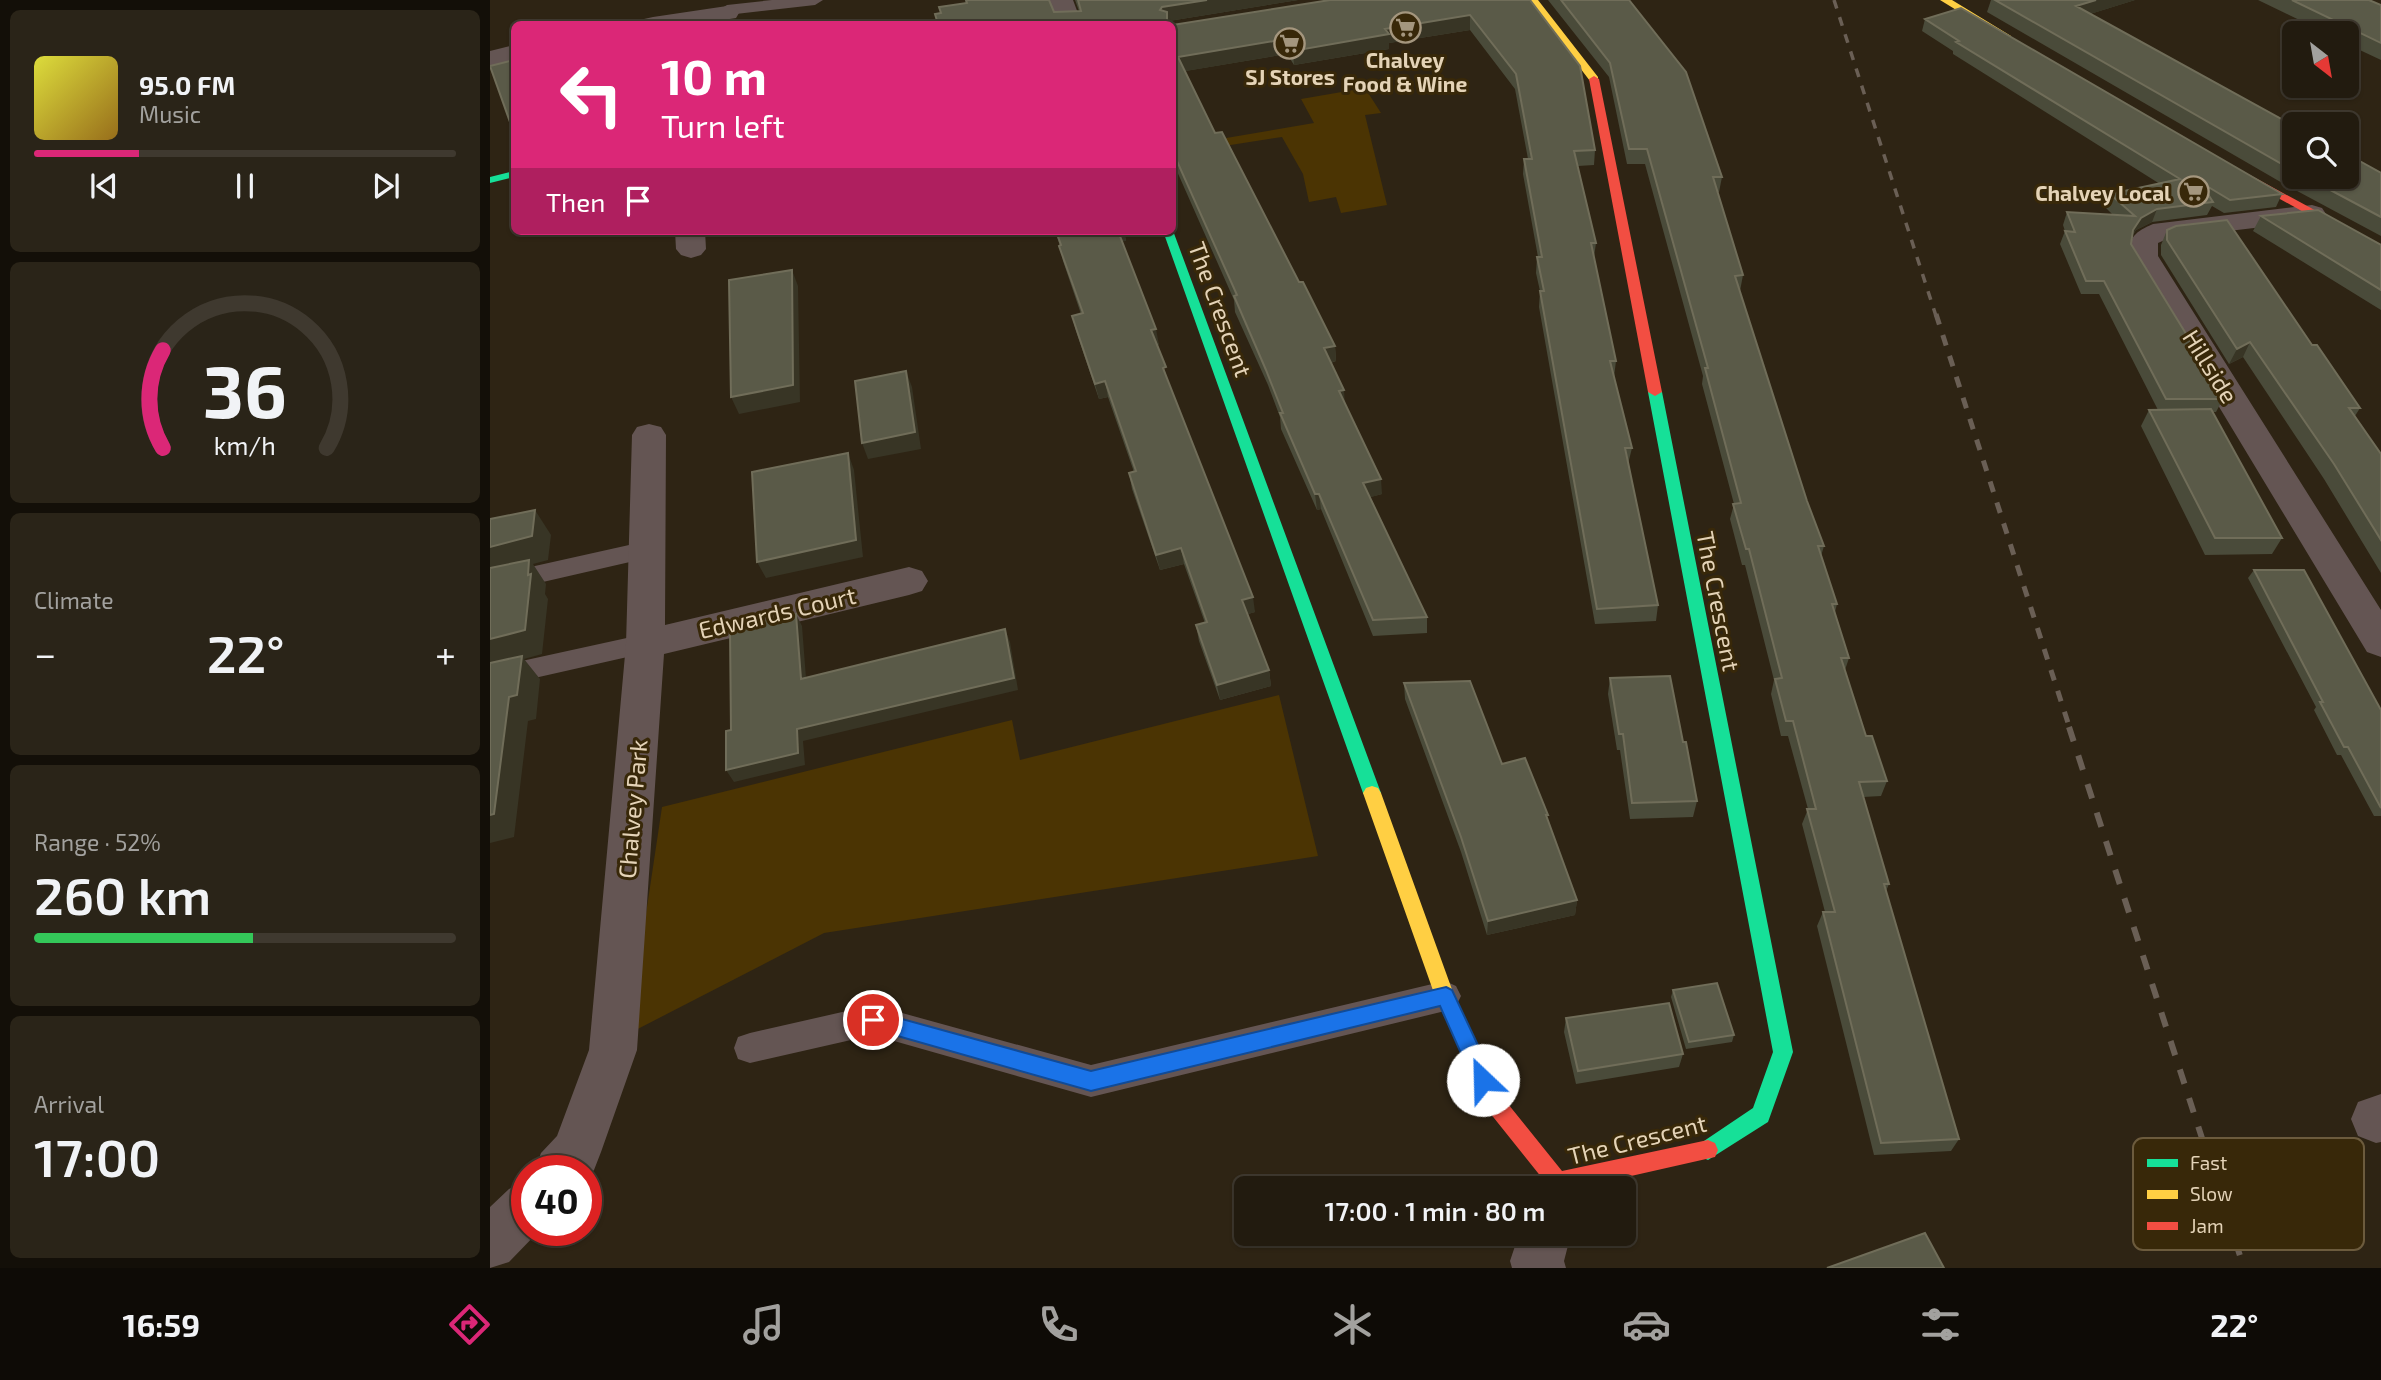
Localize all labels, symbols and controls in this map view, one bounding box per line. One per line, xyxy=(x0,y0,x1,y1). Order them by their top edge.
supermarket icon: Chalvey Food & Wine xyxy=(1388,10,1422,44)
north arrow xyxy=(2282,21,2359,98)
map controls xyxy=(2282,21,2359,189)
supermarket icon: SJ Stores xyxy=(1273,27,1307,61)
text: 10 m xyxy=(661,46,767,105)
place label: Chalvey Food & Wine xyxy=(1343,47,1467,96)
icon: left xyxy=(546,49,637,140)
place label: SJ Stores xyxy=(1245,64,1335,89)
text: 95.0 FM xyxy=(139,69,235,100)
text: Music xyxy=(139,100,201,128)
text: Turn left xyxy=(661,106,785,144)
button: search xyxy=(2282,112,2359,189)
icon: previous xyxy=(85,167,123,205)
icon: pause xyxy=(226,167,264,205)
icon: next xyxy=(367,167,405,205)
supermarket icon: Chalvey Local xyxy=(2177,175,2211,209)
place label: Chalvey Local xyxy=(2035,180,2171,206)
icon: arrive xyxy=(619,182,657,220)
text: Then xyxy=(546,186,605,217)
street label: The Crescent xyxy=(1183,237,1259,381)
street label: Hillside xyxy=(2177,324,2245,408)
text: 36 xyxy=(203,346,287,434)
text: km/h xyxy=(214,430,276,460)
street label: The Crescent xyxy=(1691,529,1747,673)
street label: Edwards Court xyxy=(696,580,858,644)
text: Climate xyxy=(34,586,114,614)
text: 22° xyxy=(207,621,285,683)
text: − xyxy=(34,630,56,676)
text: + xyxy=(435,630,456,676)
street label: Chalvey Park xyxy=(611,738,653,880)
text: Range · 52% xyxy=(34,828,161,856)
text: 260 km xyxy=(34,863,211,925)
pin xyxy=(843,990,903,1050)
icon: arrive xyxy=(854,1001,892,1039)
position arrow xyxy=(1446,1043,1520,1117)
text: Arrival xyxy=(34,1090,104,1118)
street label: The Crescent xyxy=(1565,1108,1709,1170)
text: 17:00 xyxy=(34,1125,160,1187)
legend xyxy=(2133,1138,2364,1250)
text: Fast xyxy=(2190,1151,2227,1174)
speed limit sign: 40 xyxy=(511,1155,602,1246)
text: Slow xyxy=(2190,1182,2233,1205)
text: 17:00 · 1 min · 80 m xyxy=(1325,1195,1545,1226)
text: Jam xyxy=(2190,1214,2224,1237)
icon: directions xyxy=(445,1300,494,1349)
icon: music xyxy=(739,1300,788,1349)
icon: phone xyxy=(1034,1300,1083,1349)
icon: climate xyxy=(1328,1300,1377,1349)
icon: car xyxy=(1622,1300,1671,1349)
icon: filters xyxy=(1916,1300,1965,1349)
text: 16:59 xyxy=(123,1305,200,1343)
text: 22° xyxy=(2210,1305,2258,1343)

